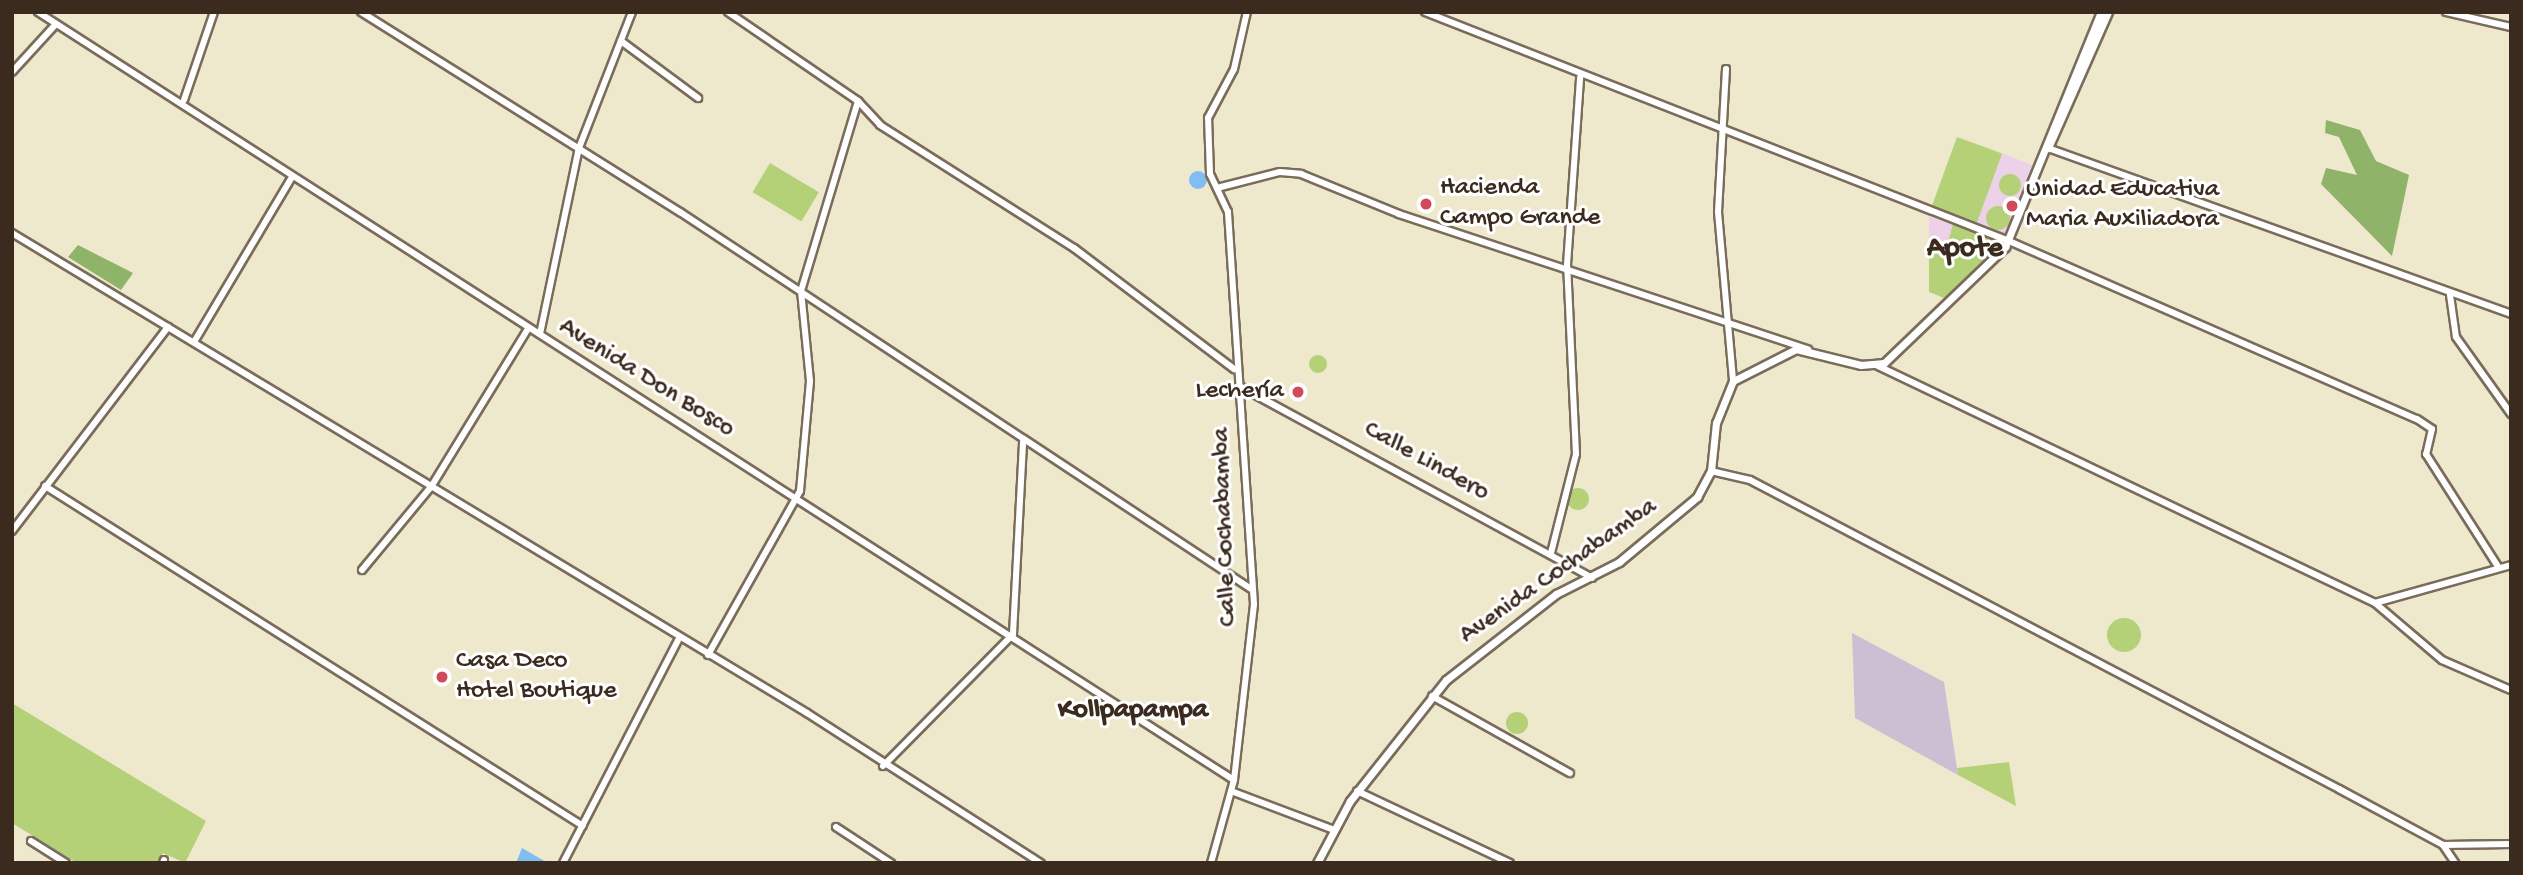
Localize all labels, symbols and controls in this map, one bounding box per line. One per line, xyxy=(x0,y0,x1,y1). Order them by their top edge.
place label: Hacienda Campo Grande xyxy=(1440,173,1600,234)
place label: Unidad Educativa Maria Auxiliadora xyxy=(2026,175,2219,236)
marker: Hacienda Campo Grande xyxy=(1418,196,1434,212)
marker: Unidad Educativa Maria Auxiliadora xyxy=(2004,198,2020,214)
district label: Apote xyxy=(1927,232,2003,268)
street label: Avenida Don Bosco xyxy=(552,312,740,446)
place label: Lechería xyxy=(1196,376,1284,408)
marker: Lechería xyxy=(1290,384,1306,400)
street label: Calle Lindero xyxy=(1358,415,1494,509)
street label: Calle Cochabamba xyxy=(1207,427,1245,627)
street label: Avenida Cochabamba xyxy=(1454,492,1664,652)
place label: Casa Deco Hotel Boutique xyxy=(456,646,617,708)
marker: Casa Deco Hotel Boutique xyxy=(434,669,450,685)
district label: Kollpapampa xyxy=(1058,694,1208,728)

